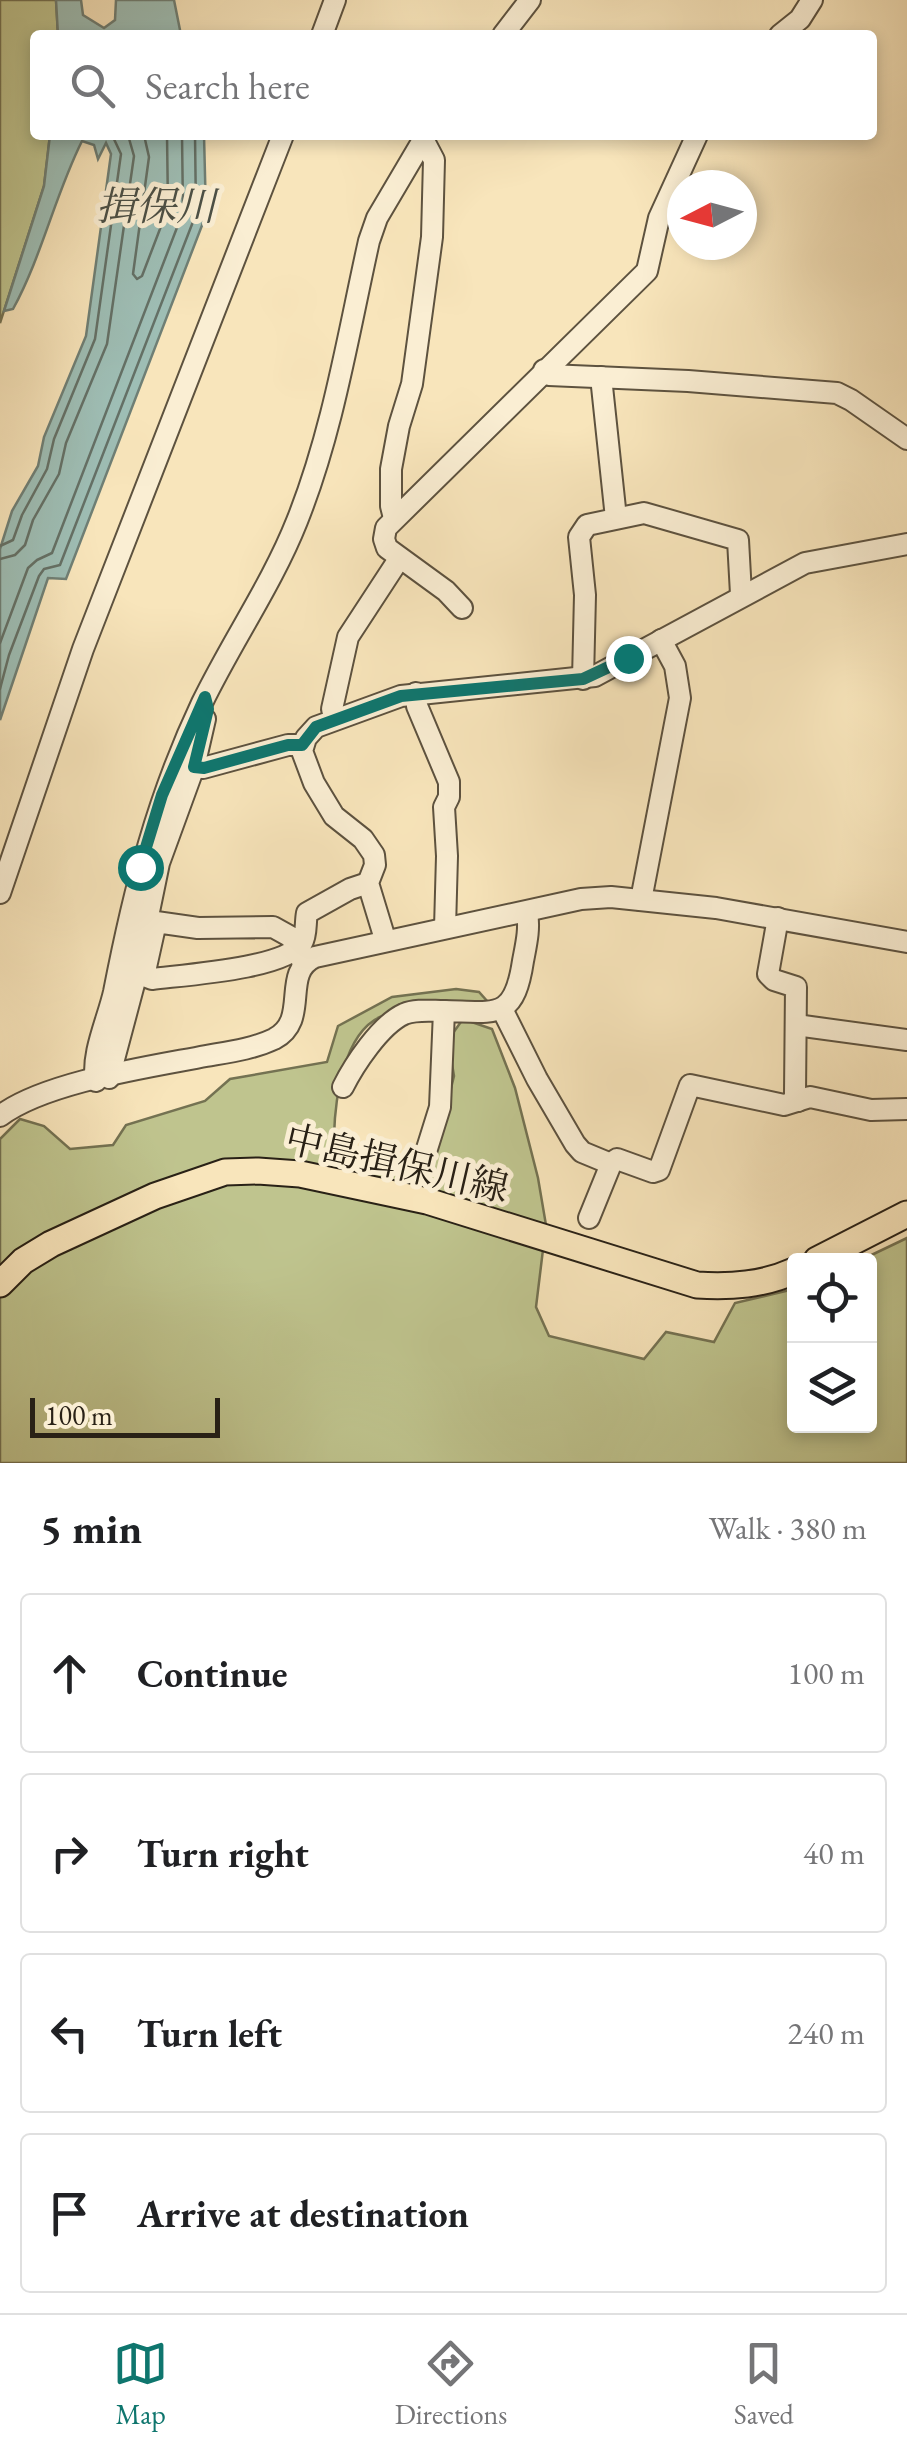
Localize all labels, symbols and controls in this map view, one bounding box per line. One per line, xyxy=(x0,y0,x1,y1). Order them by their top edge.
search box xyxy=(30,30,877,140)
icon: search xyxy=(65,58,120,113)
text: Search here xyxy=(145,61,310,110)
north arrow xyxy=(667,170,757,260)
water label: 揖保川 xyxy=(96,180,220,232)
route end xyxy=(606,636,652,682)
route start xyxy=(118,845,164,891)
street label: 中島揖保川線 xyxy=(280,1113,514,1213)
map controls xyxy=(787,1253,877,1433)
button: locate xyxy=(787,1253,877,1343)
button: layers xyxy=(787,1343,877,1433)
scale bar xyxy=(30,1393,220,1438)
text: 100 m xyxy=(45,1397,113,1433)
text: 5 min xyxy=(40,1501,142,1556)
text: Walk · 380 m xyxy=(709,1507,867,1549)
icon: ahead xyxy=(42,1646,97,1701)
text: Continue xyxy=(137,1649,288,1698)
text: 100 m xyxy=(788,1652,865,1694)
icon: right xyxy=(42,1826,97,1881)
text: Turn right xyxy=(137,1829,309,1878)
text: 40 m xyxy=(803,1832,865,1874)
icon: left xyxy=(42,2006,97,2061)
text: Turn left xyxy=(137,2009,282,2058)
text: 240 m xyxy=(788,2012,865,2054)
icon: arrive xyxy=(42,2186,97,2241)
text: Arrive at destination xyxy=(137,2189,469,2238)
tab: Map xyxy=(113,2336,168,2432)
tab: Directions xyxy=(395,2336,507,2432)
tab: Saved xyxy=(734,2336,794,2432)

